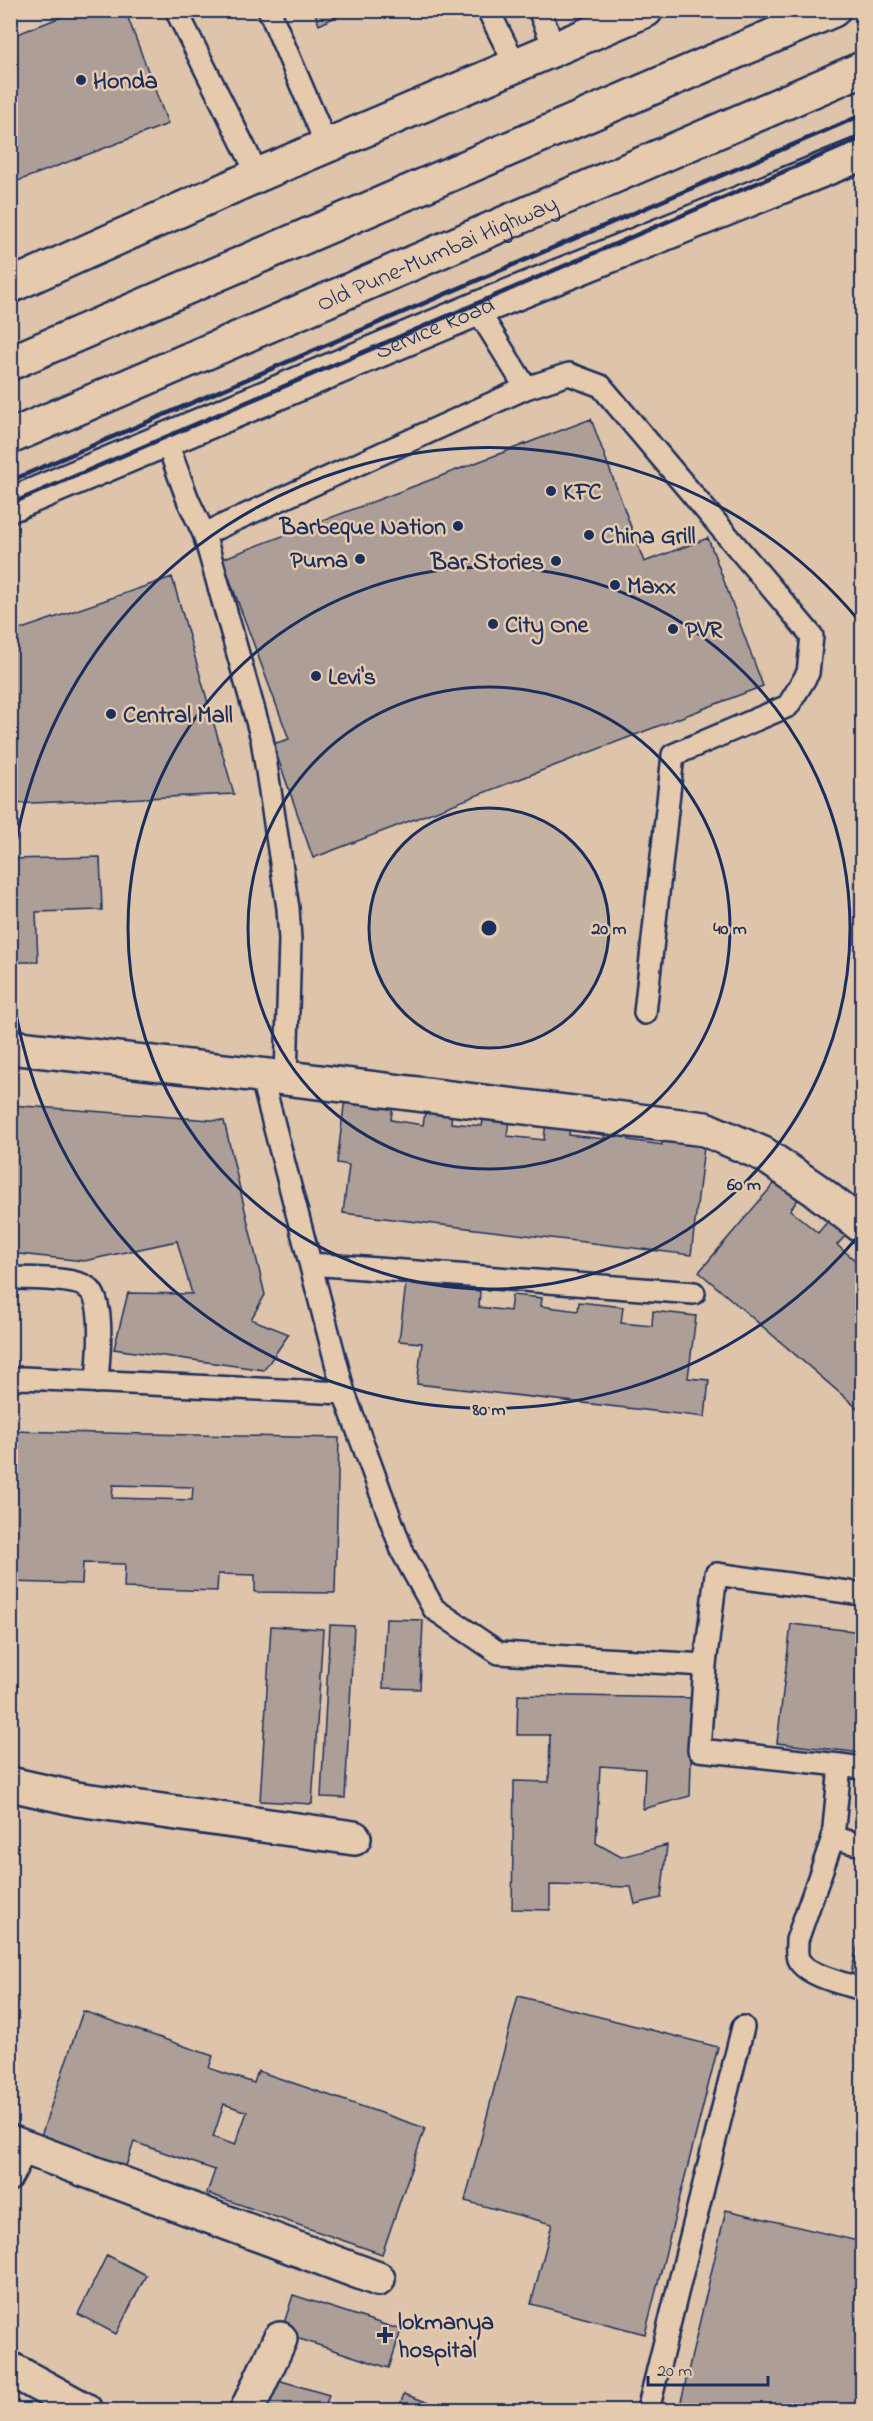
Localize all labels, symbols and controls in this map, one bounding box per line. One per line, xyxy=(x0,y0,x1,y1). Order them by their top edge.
place label: Honda xyxy=(93,65,158,100)
marker: Honda xyxy=(74,73,88,87)
street label: Old Pune–Mumbai Highway xyxy=(312,187,564,322)
street label: Service Road xyxy=(370,289,501,370)
place label: KFC xyxy=(563,476,601,511)
marker: KFC xyxy=(544,484,558,498)
place label: Barbeque Nation xyxy=(279,511,446,546)
marker: Barbeque Nation xyxy=(451,519,465,533)
place label: China Grill xyxy=(601,520,696,555)
marker: China Grill xyxy=(582,528,596,542)
place label: Puma xyxy=(290,544,348,579)
place label: Bar Stories xyxy=(430,546,544,581)
marker: Puma xyxy=(353,552,367,566)
marker: Bar Stories xyxy=(549,554,563,568)
place label: Maxx xyxy=(627,570,676,605)
marker: Maxx xyxy=(608,578,622,592)
place label: City One xyxy=(505,609,590,645)
place label: PVR xyxy=(685,614,723,649)
marker: City One xyxy=(486,617,500,631)
marker: PVR xyxy=(666,622,680,636)
place label: Levi's xyxy=(328,661,376,696)
marker: Levi's xyxy=(309,669,323,683)
place label: Central Mall xyxy=(123,699,233,734)
marker: Central Mall xyxy=(104,707,118,721)
text: 20 m xyxy=(590,917,627,943)
text: 40 m xyxy=(713,917,747,943)
centre of rings xyxy=(479,918,499,938)
text: 60 m xyxy=(727,1173,761,1199)
text: 80 m xyxy=(472,1398,506,1424)
place label: lokmanya hospital xyxy=(398,2306,494,2369)
marker: lokmanya hospital xyxy=(376,2326,394,2344)
scale bar xyxy=(648,2349,768,2387)
text: 20 m xyxy=(657,2359,692,2385)

